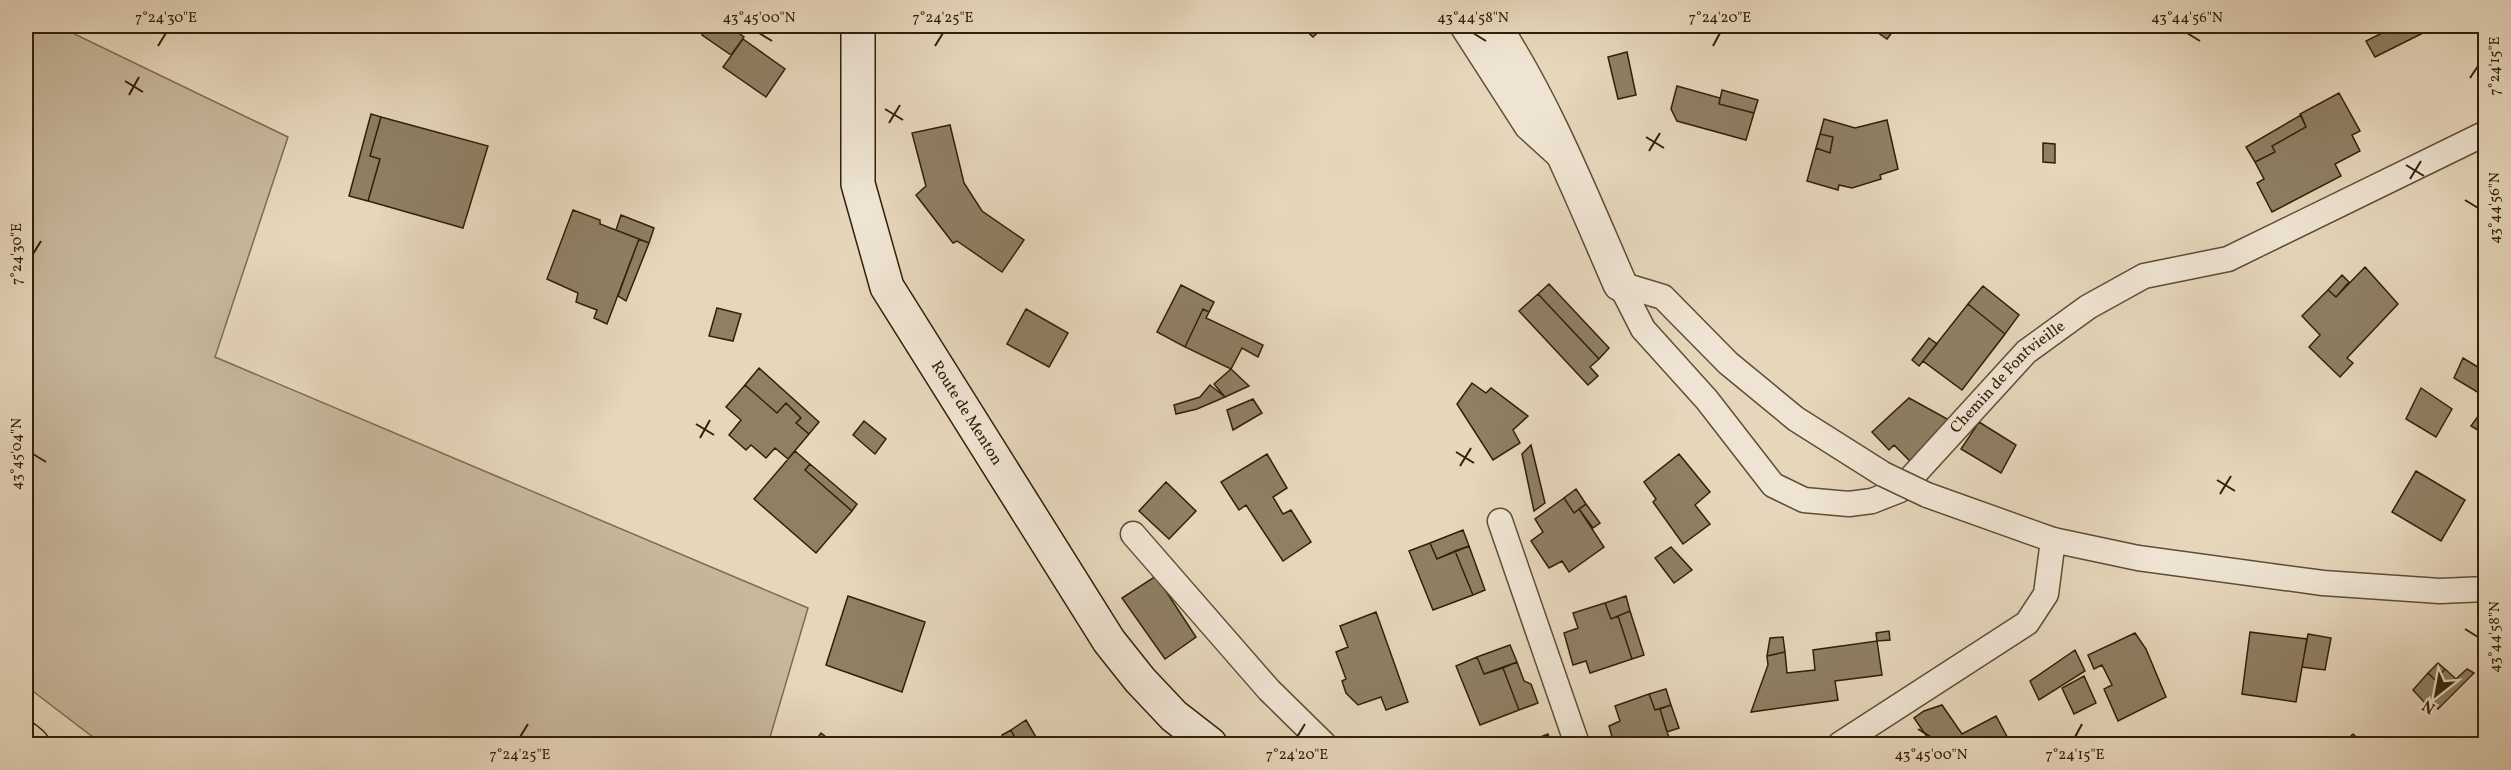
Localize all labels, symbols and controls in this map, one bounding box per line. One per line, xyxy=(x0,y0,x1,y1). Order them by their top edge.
text: 7°24'30"E xyxy=(135,8,197,29)
text: 43°45'00"N xyxy=(722,8,796,29)
text: 7°24'25"E xyxy=(912,8,974,29)
text: 43°44'58"N xyxy=(1437,8,1509,29)
text: 7°24'20"E xyxy=(1689,8,1751,29)
text: 43°44'56"N xyxy=(2151,8,2223,29)
text: 7°24'15"E xyxy=(2485,36,2506,96)
text: 43°44'56"N xyxy=(2485,172,2506,244)
text: 7°24'30"E xyxy=(7,223,28,285)
street label: Chemin de Fontvieille xyxy=(1945,316,2070,439)
street label: Route de Menton xyxy=(925,357,1007,470)
text: 43°45'04"N xyxy=(7,418,28,490)
text: 43°44'58"N xyxy=(2485,601,2506,673)
north arrow xyxy=(2406,665,2466,725)
text: N xyxy=(2418,694,2440,719)
text: 7°24'25"E xyxy=(489,745,551,766)
text: 7°24'20"E xyxy=(1266,745,1328,766)
text: 43°45'00"N xyxy=(1894,745,1968,766)
text: 7°24'15"E xyxy=(2045,745,2105,766)

